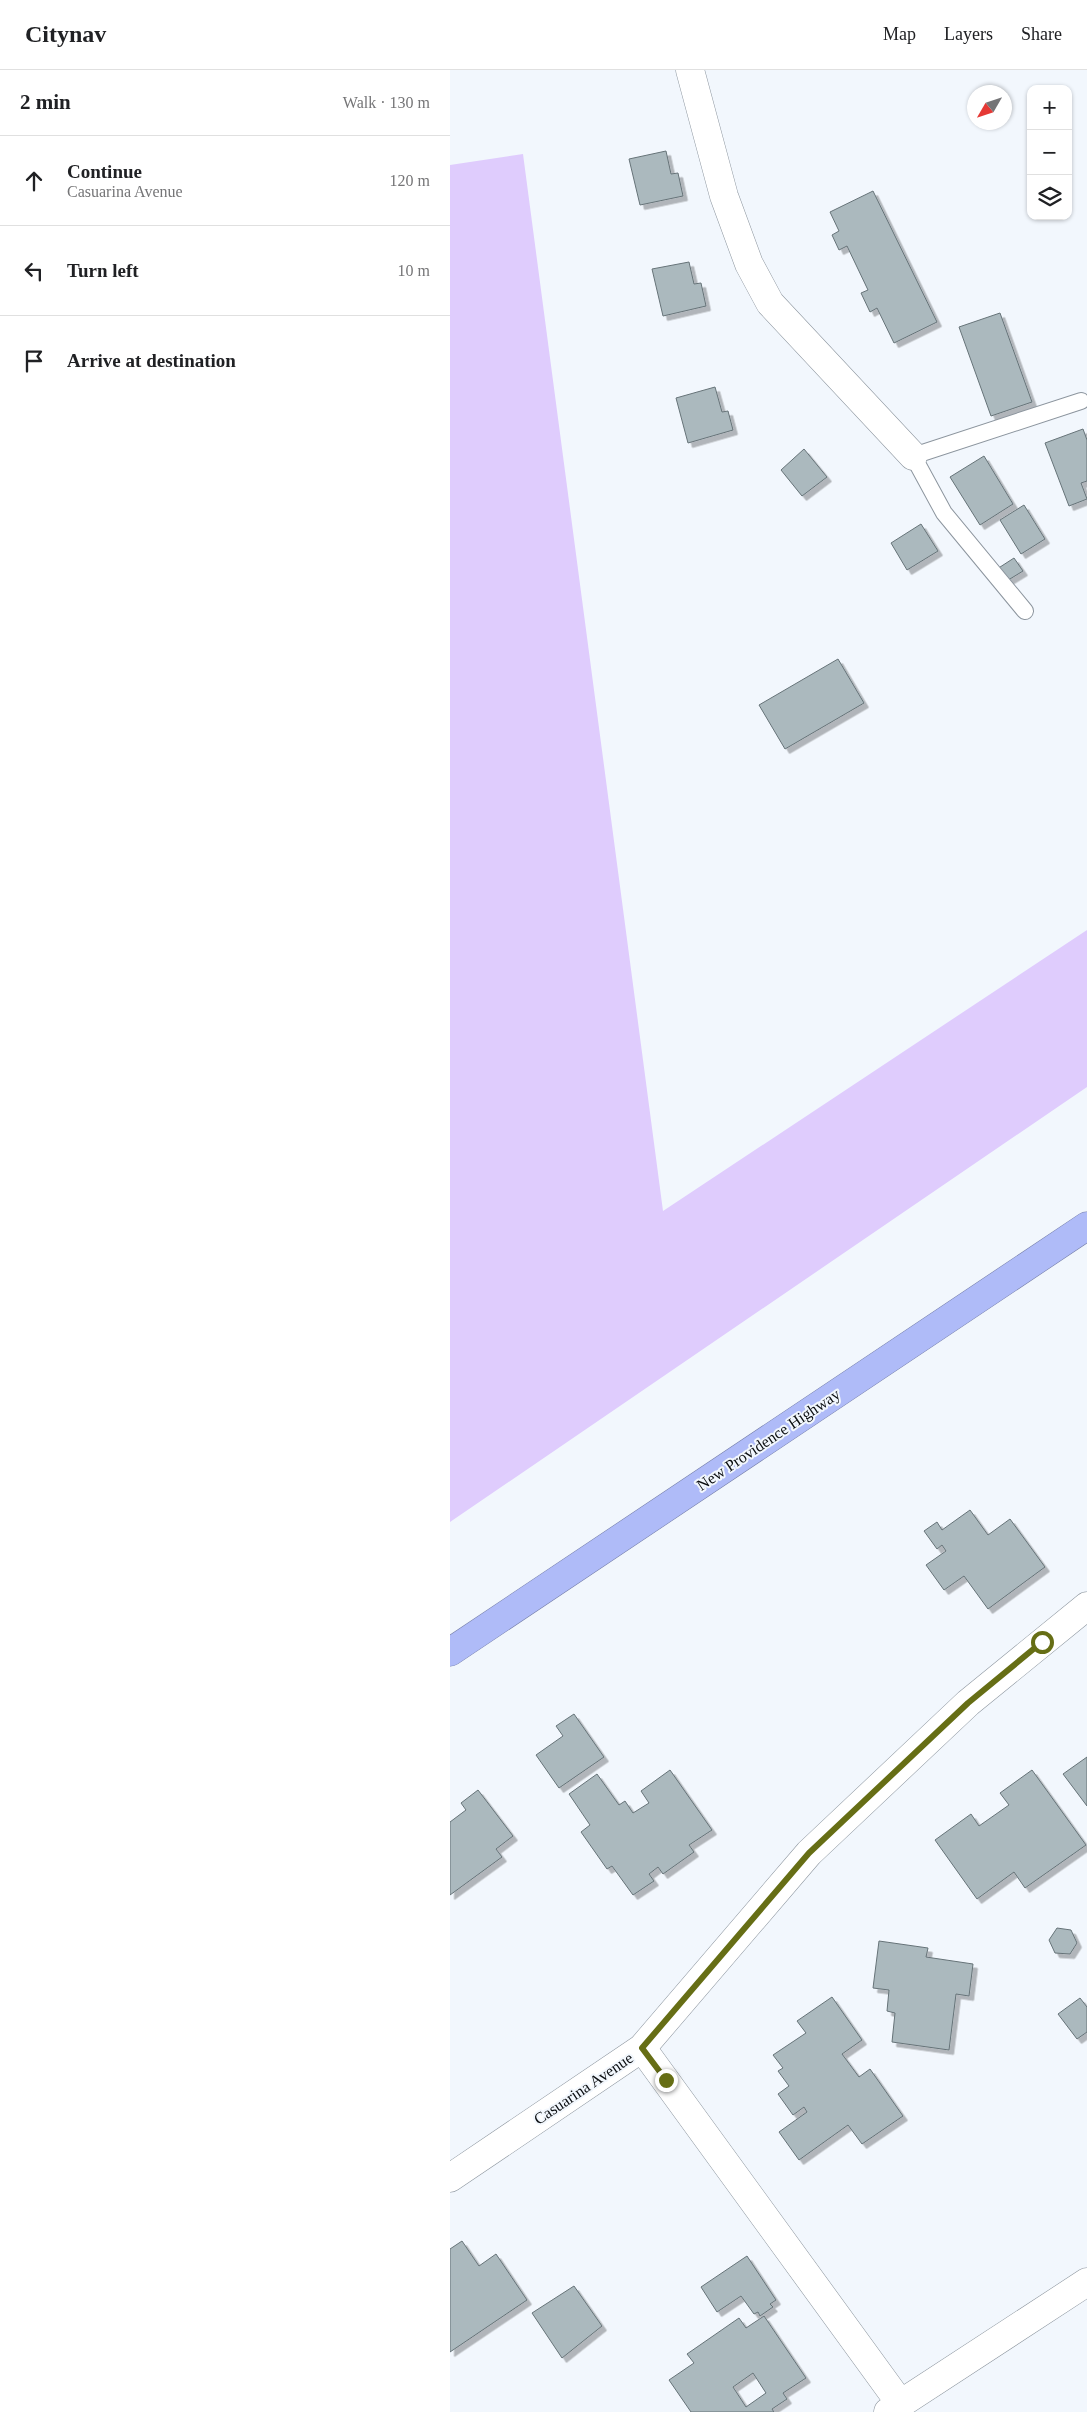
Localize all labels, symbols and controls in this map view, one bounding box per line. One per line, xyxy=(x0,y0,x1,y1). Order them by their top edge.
text: Citynav xyxy=(25,21,106,47)
text: Map xyxy=(883,24,916,44)
text: Layers xyxy=(944,24,993,44)
text: Share xyxy=(1021,24,1062,44)
north arrow xyxy=(967,85,1012,130)
map controls xyxy=(1027,85,1072,220)
button: + xyxy=(1027,85,1072,130)
text: 2 min xyxy=(20,90,71,114)
text: Walk · 130 m xyxy=(343,94,430,111)
button: − xyxy=(1027,130,1072,175)
text: Continue xyxy=(67,161,142,182)
icon: ahead xyxy=(20,167,48,195)
text: 120 m xyxy=(390,172,430,189)
button: layers xyxy=(1027,175,1072,220)
text: Casuarina Avenue xyxy=(67,183,183,200)
icon: left xyxy=(20,257,48,285)
text: Turn left xyxy=(67,260,139,281)
text: 10 m xyxy=(398,262,430,279)
icon: arrive xyxy=(20,347,48,375)
text: Arrive at destination xyxy=(67,350,236,371)
street label: New Providence Highway xyxy=(694,1385,844,1494)
route start xyxy=(1031,1631,1054,1654)
street label: Casuarina Avenue xyxy=(531,2049,636,2128)
route end xyxy=(655,2069,678,2092)

